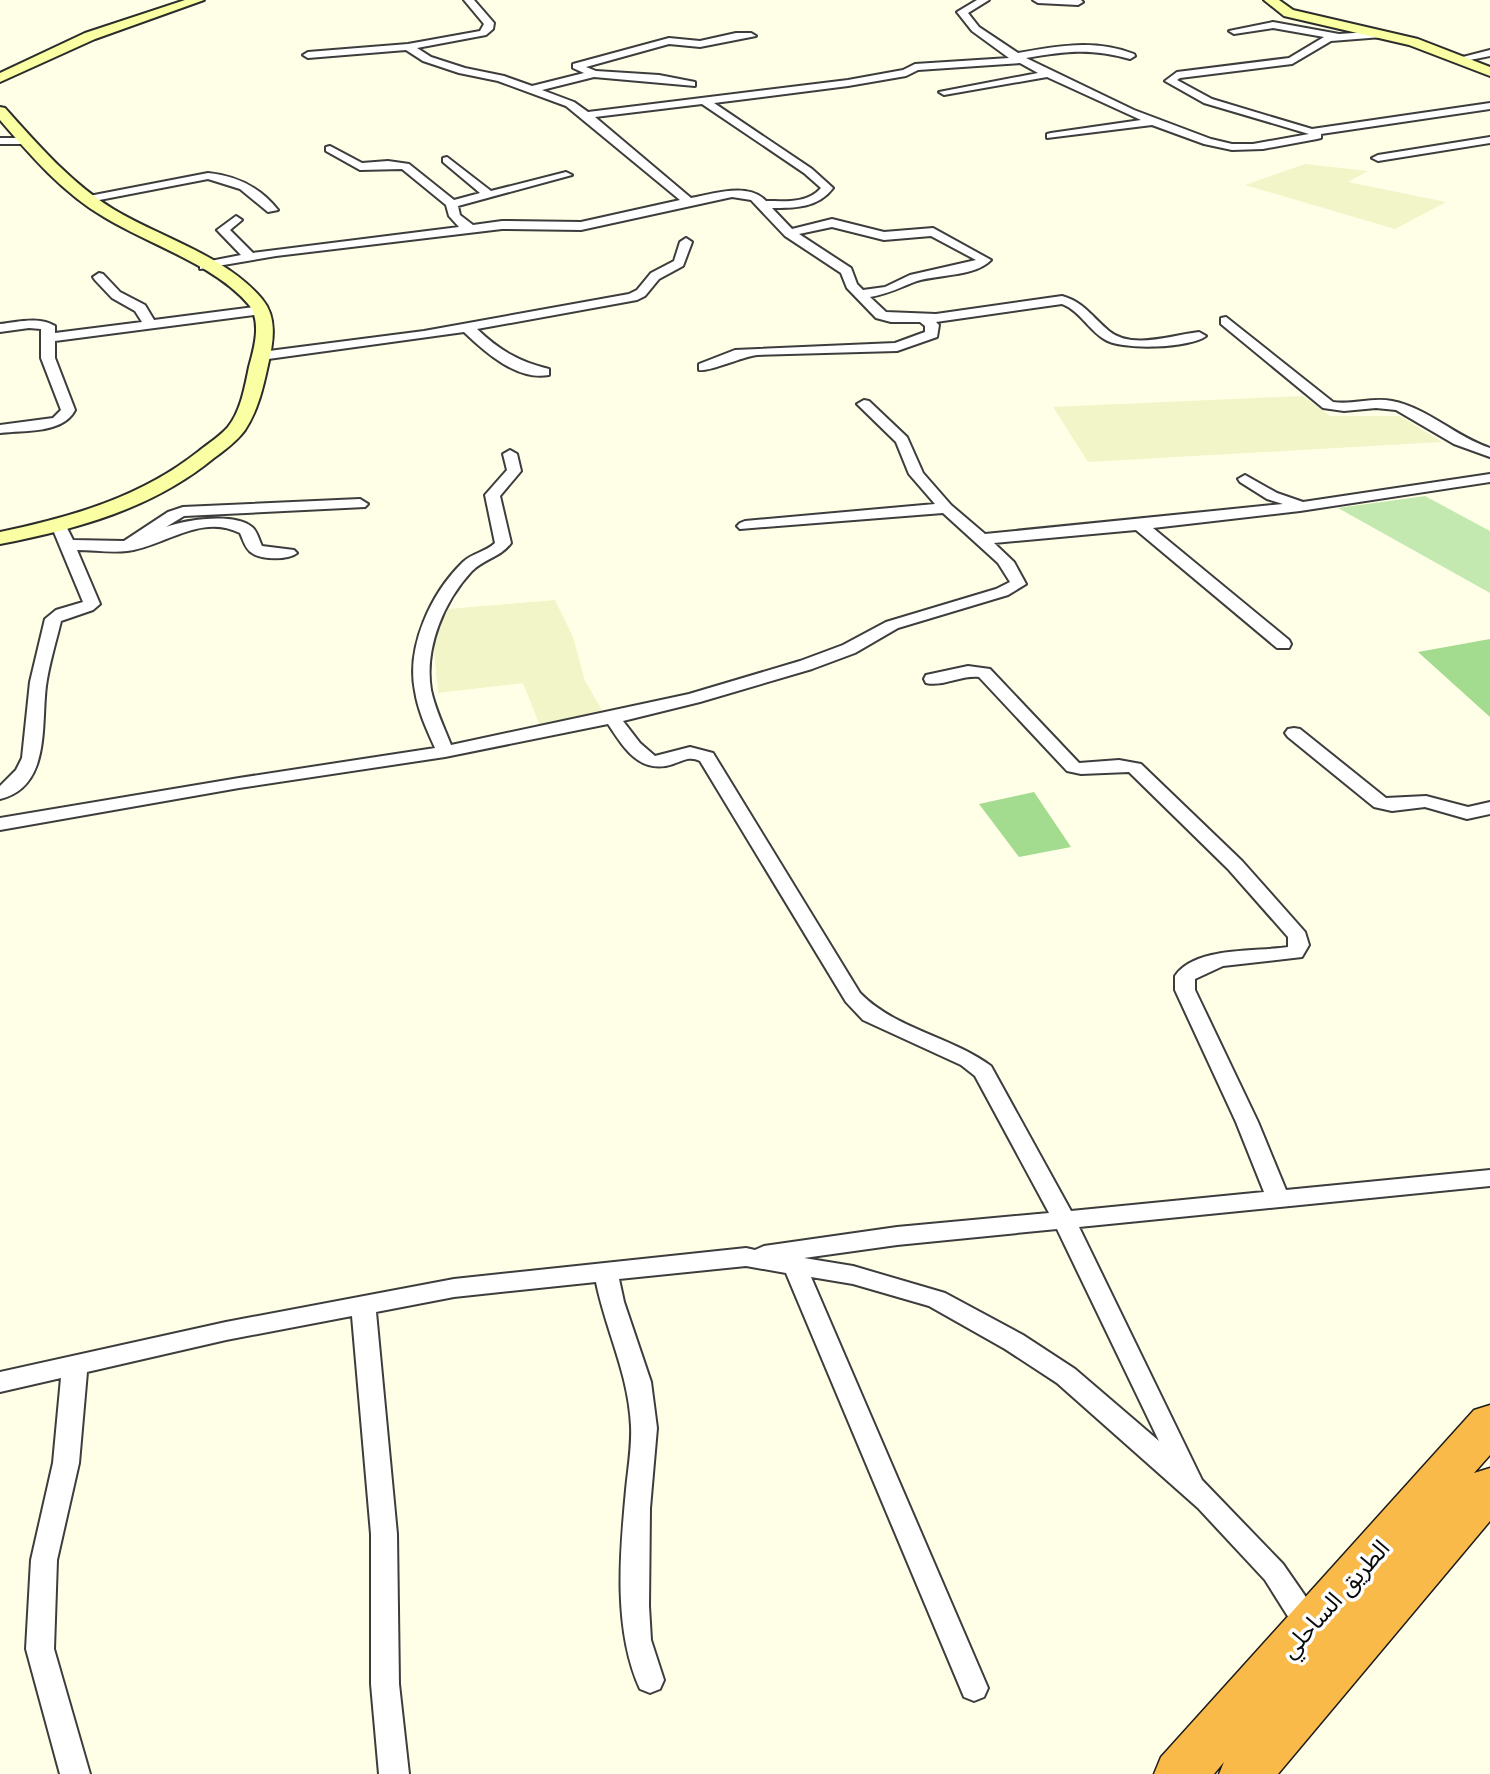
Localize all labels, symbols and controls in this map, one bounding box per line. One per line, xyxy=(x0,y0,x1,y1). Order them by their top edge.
street label: الطريق الساحلي xyxy=(1272,1532,1399,1667)

